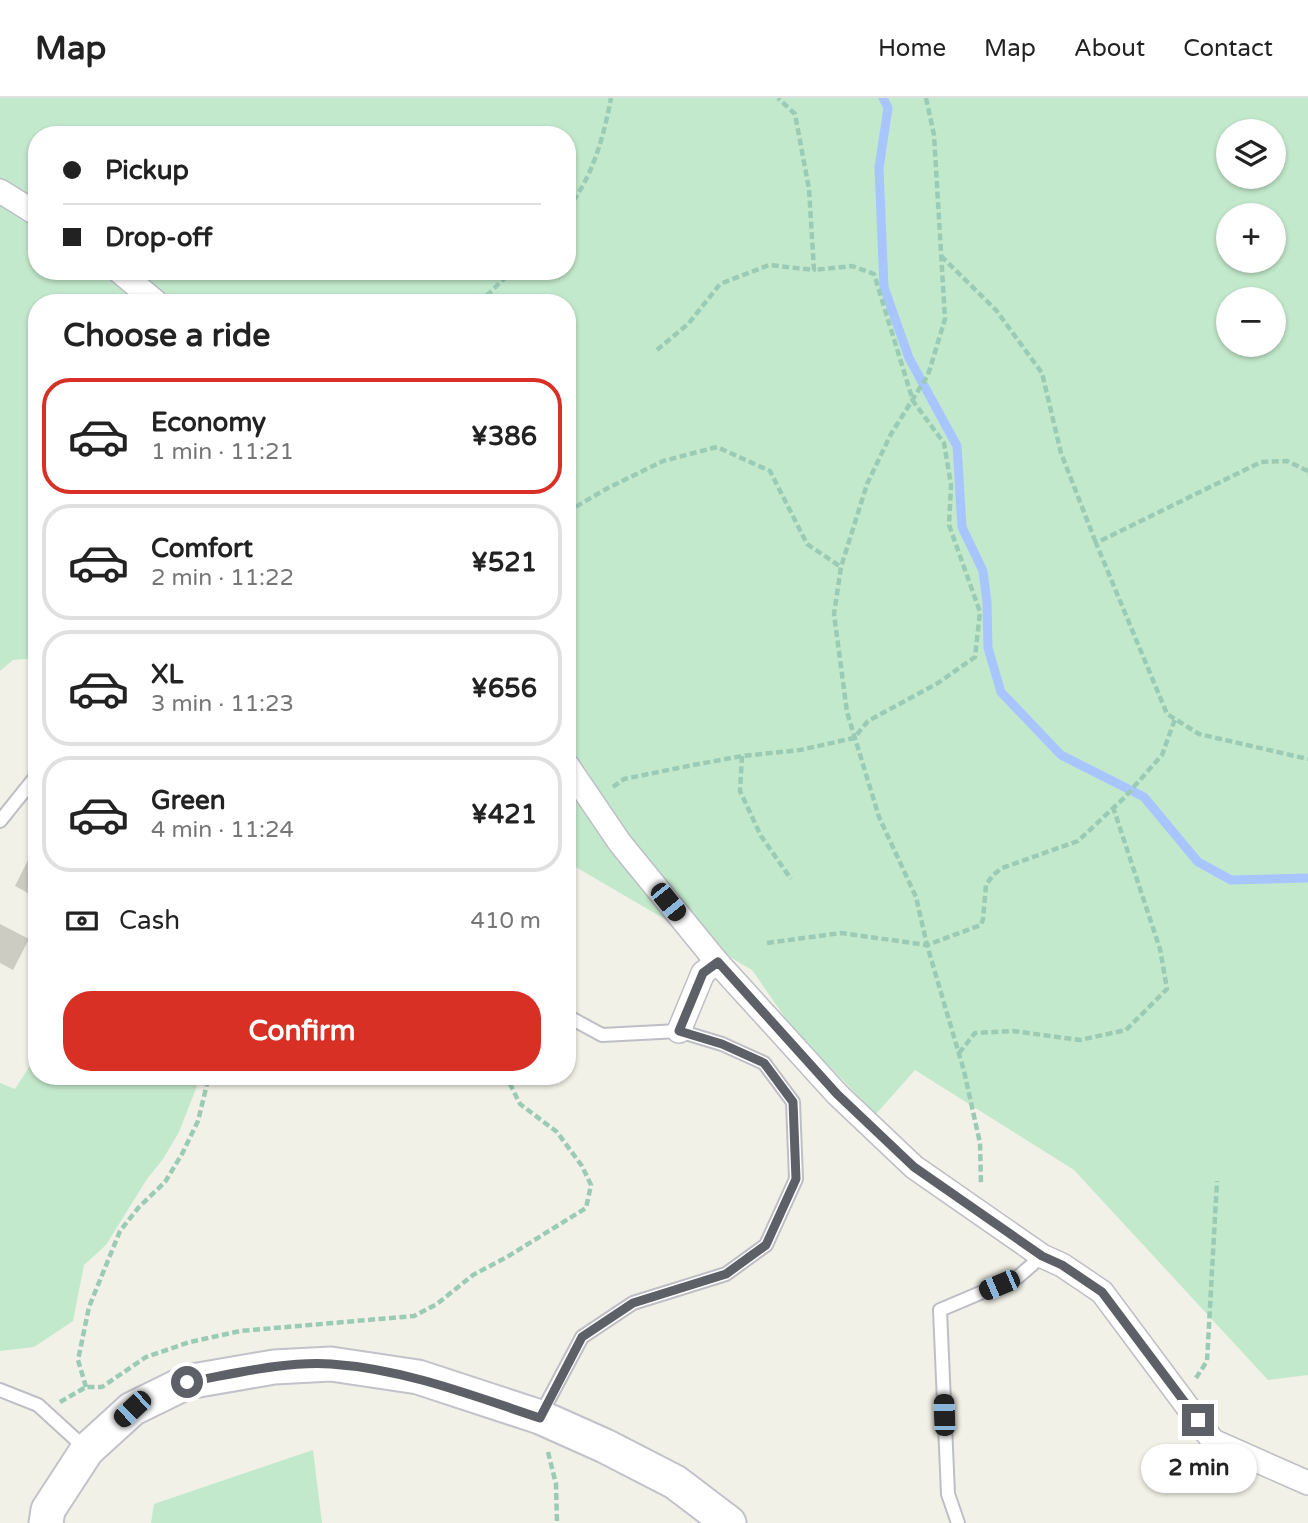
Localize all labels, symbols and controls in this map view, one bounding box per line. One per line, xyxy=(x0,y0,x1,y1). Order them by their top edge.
text: Map xyxy=(35,29,106,68)
text: Home xyxy=(878,34,946,63)
text: Map xyxy=(984,34,1036,63)
text: About xyxy=(1074,34,1145,63)
text: Contact xyxy=(1183,34,1273,63)
map controls xyxy=(1216,119,1286,357)
button: layers xyxy=(1216,119,1286,189)
text: Pickup xyxy=(105,155,189,186)
button: + xyxy=(1216,203,1286,273)
text: Drop-off xyxy=(105,222,212,253)
button: − xyxy=(1216,287,1286,357)
text: Choose a ride xyxy=(63,317,270,355)
icon: car xyxy=(67,405,130,468)
text: Economy xyxy=(151,407,266,438)
text: ¥386 xyxy=(471,421,537,452)
text: 1 min · 11:21 xyxy=(151,438,294,466)
icon: car xyxy=(67,531,130,594)
text: Comfort xyxy=(151,533,253,564)
text: ¥521 xyxy=(471,547,537,578)
text: 2 min · 11:22 xyxy=(151,564,294,592)
icon: car xyxy=(67,657,130,720)
text: XL xyxy=(151,659,183,690)
text: ¥656 xyxy=(471,673,537,704)
text: 3 min · 11:23 xyxy=(151,690,294,718)
icon: car xyxy=(67,783,130,846)
text: Green xyxy=(151,785,226,816)
text: ¥421 xyxy=(471,799,537,830)
text: 4 min · 11:24 xyxy=(151,816,294,844)
car xyxy=(647,879,690,925)
icon: cash xyxy=(63,902,101,940)
text: Cash xyxy=(119,905,180,936)
text: 410 m xyxy=(471,907,541,935)
button: Confirm xyxy=(63,991,541,1071)
car xyxy=(976,1267,1023,1303)
route start xyxy=(171,1366,203,1398)
car xyxy=(110,1387,155,1431)
car xyxy=(933,1394,956,1436)
route end xyxy=(1182,1404,1214,1436)
callout: 2 min xyxy=(1140,1444,1256,1494)
text: 2 min xyxy=(1168,1454,1230,1482)

